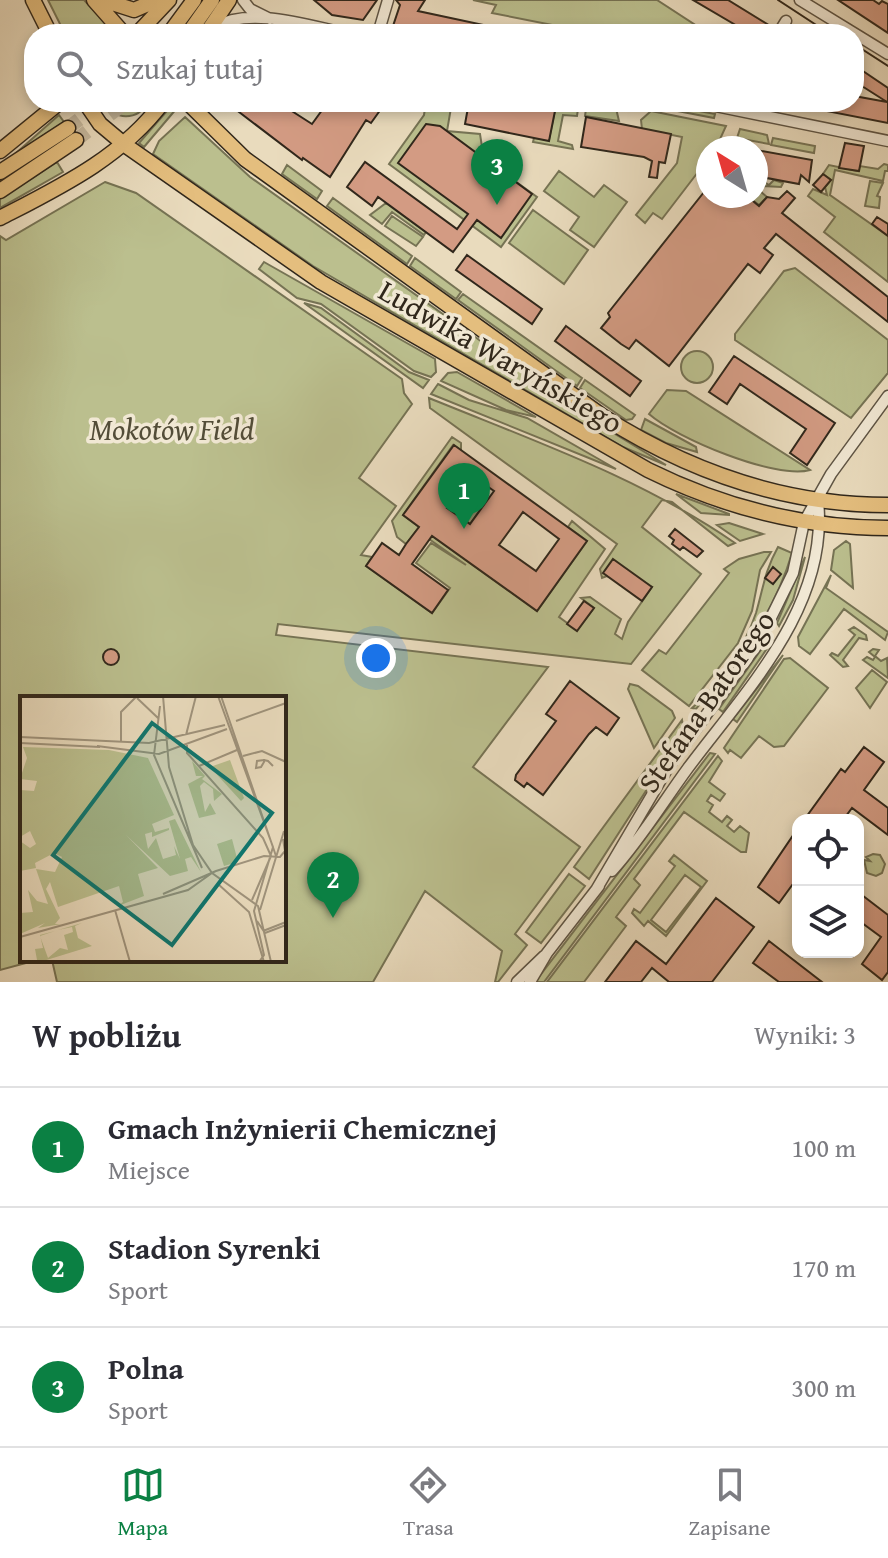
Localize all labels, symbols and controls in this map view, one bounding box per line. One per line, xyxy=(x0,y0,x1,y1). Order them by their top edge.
search box xyxy=(24,24,864,112)
icon: search xyxy=(52,46,96,90)
text: Szukaj tutaj xyxy=(116,46,264,90)
north arrow xyxy=(696,136,768,208)
pin: 3 xyxy=(471,139,523,205)
street label: Ludwika Waryńskiego xyxy=(371,268,631,444)
park label: Mokotów Field xyxy=(90,407,254,451)
pin: 1 xyxy=(438,463,490,529)
street label: Stefana Batorego xyxy=(627,601,785,801)
your location xyxy=(356,638,396,678)
inset map xyxy=(20,696,286,962)
map controls xyxy=(792,814,864,958)
button: locate xyxy=(792,814,864,886)
pin: 2 xyxy=(307,852,359,918)
button: layers xyxy=(792,886,864,958)
text: W pobliżu xyxy=(32,1010,181,1059)
text: Wyniki: 3 xyxy=(754,1015,856,1054)
text: Gmach Inżynierii Chemicznej xyxy=(108,1106,497,1150)
text: 1 xyxy=(51,1128,65,1167)
text: 100 m xyxy=(791,1128,856,1167)
text: Miejsce xyxy=(108,1150,190,1189)
text: Stadion Syrenki xyxy=(108,1226,321,1270)
text: 2 xyxy=(51,1248,65,1287)
text: 170 m xyxy=(791,1248,856,1287)
text: Sport xyxy=(108,1270,168,1309)
text: Polna xyxy=(108,1346,184,1390)
text: 3 xyxy=(51,1368,65,1407)
text: 300 m xyxy=(791,1368,856,1407)
text: Sport xyxy=(108,1390,168,1429)
tab: Mapa xyxy=(117,1463,168,1543)
tab: Trasa xyxy=(403,1463,454,1543)
tab: Zapisane xyxy=(689,1463,771,1543)

